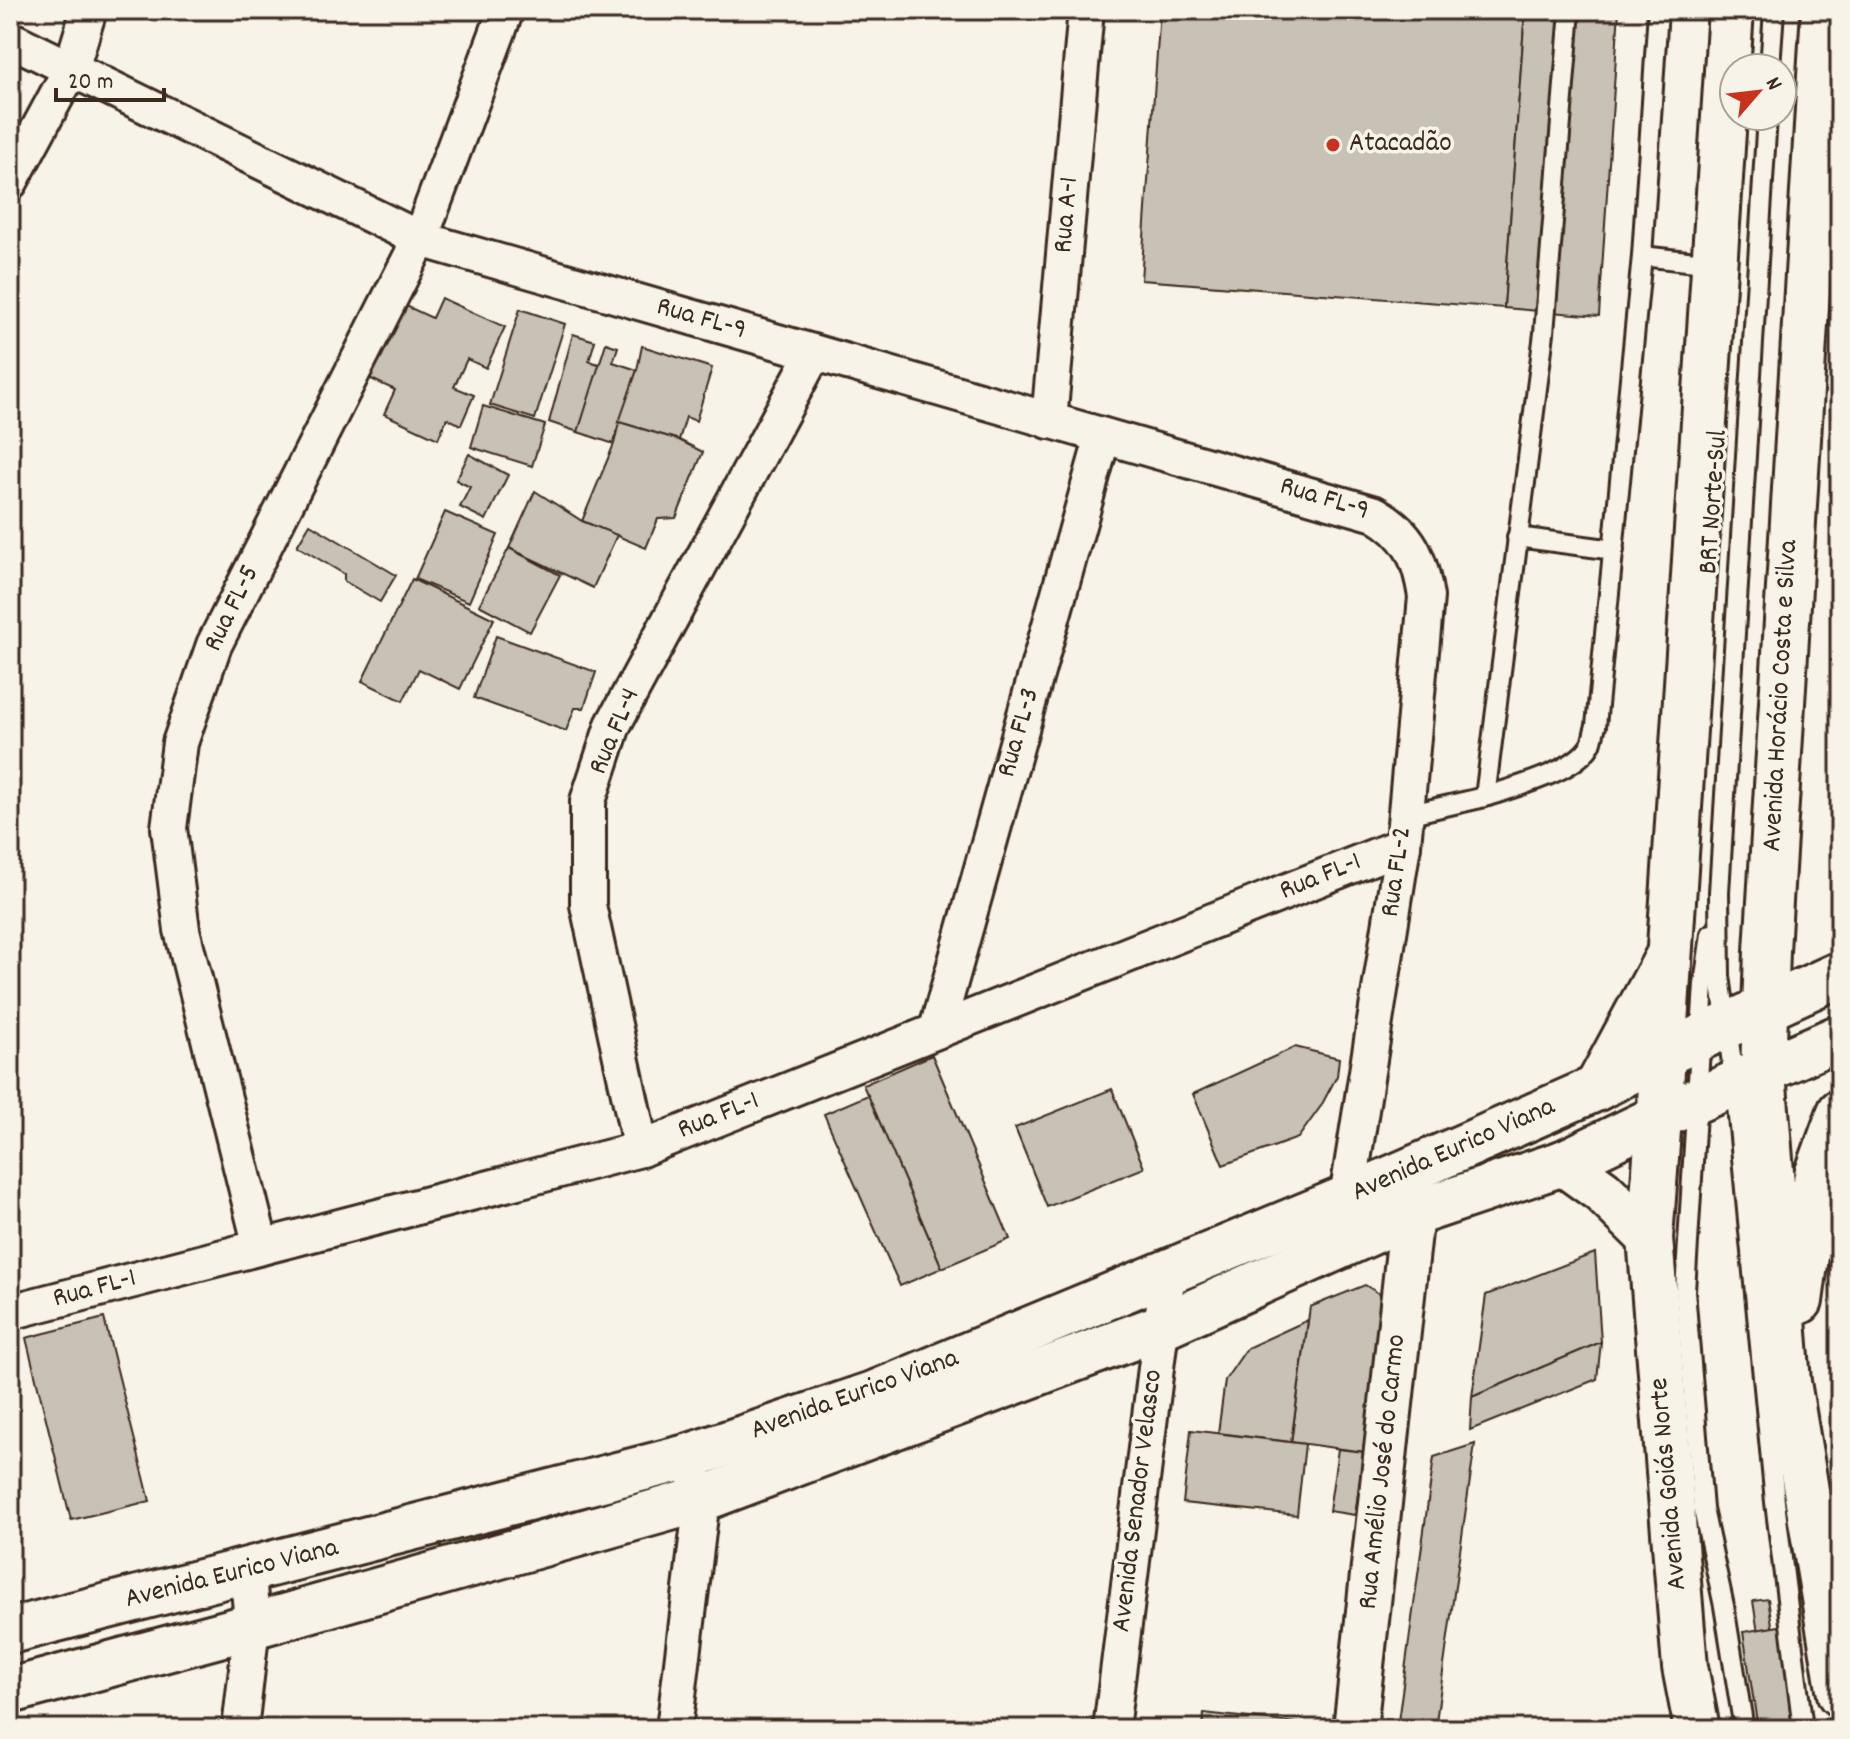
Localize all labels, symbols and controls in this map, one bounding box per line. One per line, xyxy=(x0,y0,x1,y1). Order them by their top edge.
scale bar xyxy=(56,52,164,102)
north arrow xyxy=(1718,52,1798,132)
text: 20 m xyxy=(68,66,114,100)
text: N xyxy=(1756,72,1789,96)
place label: Atacadão xyxy=(1349,125,1452,165)
marker: Atacadão xyxy=(1324,136,1342,154)
street label: Rua A-1 xyxy=(1045,175,1091,255)
street label: Rua FL-9 xyxy=(651,288,751,352)
street label: BRT Norte-Sul xyxy=(1690,428,1740,575)
street label: Rua FL-9 xyxy=(1274,467,1374,533)
street label: Avenida Horácio Costa e Silva xyxy=(1754,538,1810,853)
street label: Rua FL-5 xyxy=(195,559,271,659)
street label: Rua FL-4 xyxy=(580,683,652,781)
street label: Rua FL-3 xyxy=(988,684,1052,782)
street label: Rua FL-2 xyxy=(1372,824,1424,920)
street label: Rua FL-1 xyxy=(1274,844,1368,912)
street label: Rua FL-1 xyxy=(672,1083,766,1151)
street label: Avenida Eurico Viana xyxy=(1346,1088,1563,1214)
street label: Rua FL-1 xyxy=(49,1260,141,1320)
street label: Rua Amélio José do Carmo xyxy=(1350,1332,1418,1612)
street label: Avenida Eurico Viana xyxy=(746,1340,965,1452)
street label: Avenida Senador Velasco xyxy=(1103,1367,1175,1635)
street label: Avenida Goiás Norte xyxy=(1641,1376,1699,1592)
street label: Avenida Eurico Viana xyxy=(121,1529,344,1621)

